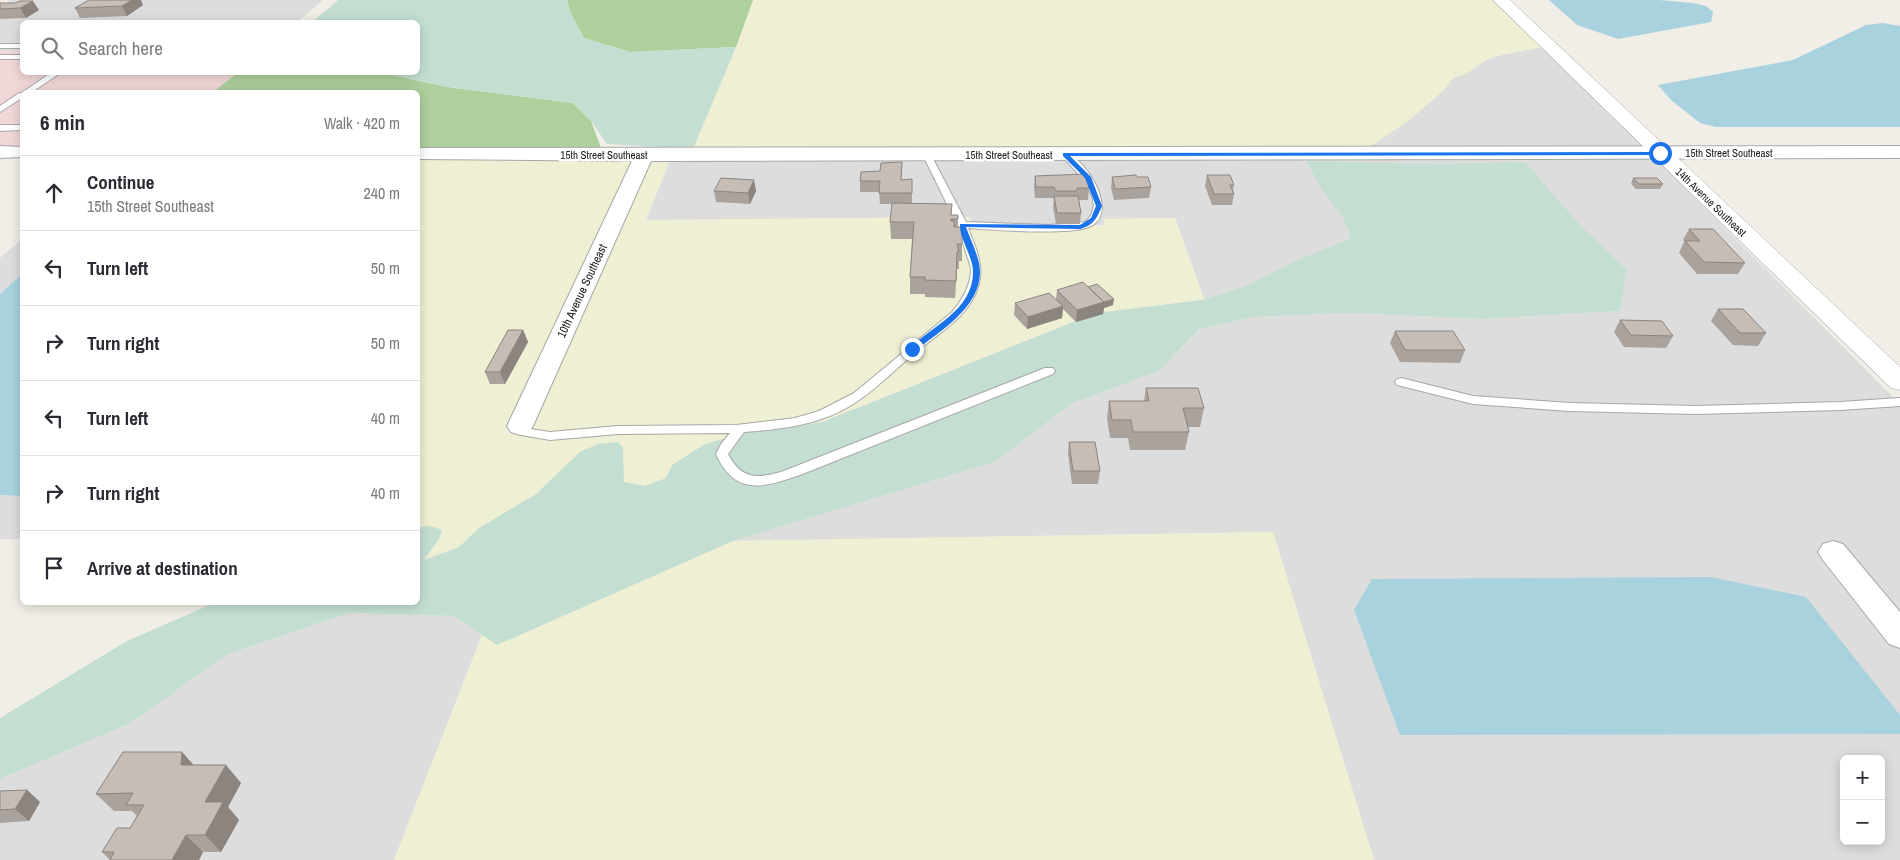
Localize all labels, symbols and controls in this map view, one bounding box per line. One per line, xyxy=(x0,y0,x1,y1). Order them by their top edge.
search box xyxy=(20,20,420,75)
icon: search xyxy=(38,34,66,62)
text: Search here xyxy=(78,35,163,61)
text: 6 min xyxy=(40,108,85,137)
text: Walk · 420 m xyxy=(324,112,400,134)
route start xyxy=(1649,142,1672,165)
street label: 15th Street Southeast xyxy=(1685,146,1773,160)
street label: 15th Street Southeast xyxy=(560,148,648,162)
street label: 15th Street Southeast xyxy=(965,148,1053,162)
street label: 14th Avenue Southeast xyxy=(1673,165,1750,240)
text: Continue xyxy=(87,169,155,195)
icon: ahead xyxy=(40,179,68,207)
text: 240 m xyxy=(364,182,400,204)
text: 15th Street Southeast xyxy=(87,195,214,217)
street label: 10th Avenue Southeast xyxy=(553,241,611,340)
icon: left xyxy=(40,254,68,282)
text: Turn left xyxy=(87,255,148,281)
text: 50 m xyxy=(371,257,400,279)
icon: right xyxy=(40,329,68,357)
text: Turn right xyxy=(87,330,159,356)
text: 50 m xyxy=(371,332,400,354)
route end xyxy=(901,338,924,361)
icon: left xyxy=(40,404,68,432)
text: Turn left xyxy=(87,405,148,431)
text: 40 m xyxy=(371,407,400,429)
icon: right xyxy=(40,479,68,507)
text: Turn right xyxy=(87,480,159,506)
text: 40 m xyxy=(371,482,400,504)
icon: arrive xyxy=(40,554,68,582)
text: Arrive at destination xyxy=(87,555,238,581)
map controls xyxy=(1840,755,1885,845)
button: + xyxy=(1840,755,1885,800)
button: − xyxy=(1840,800,1885,845)

